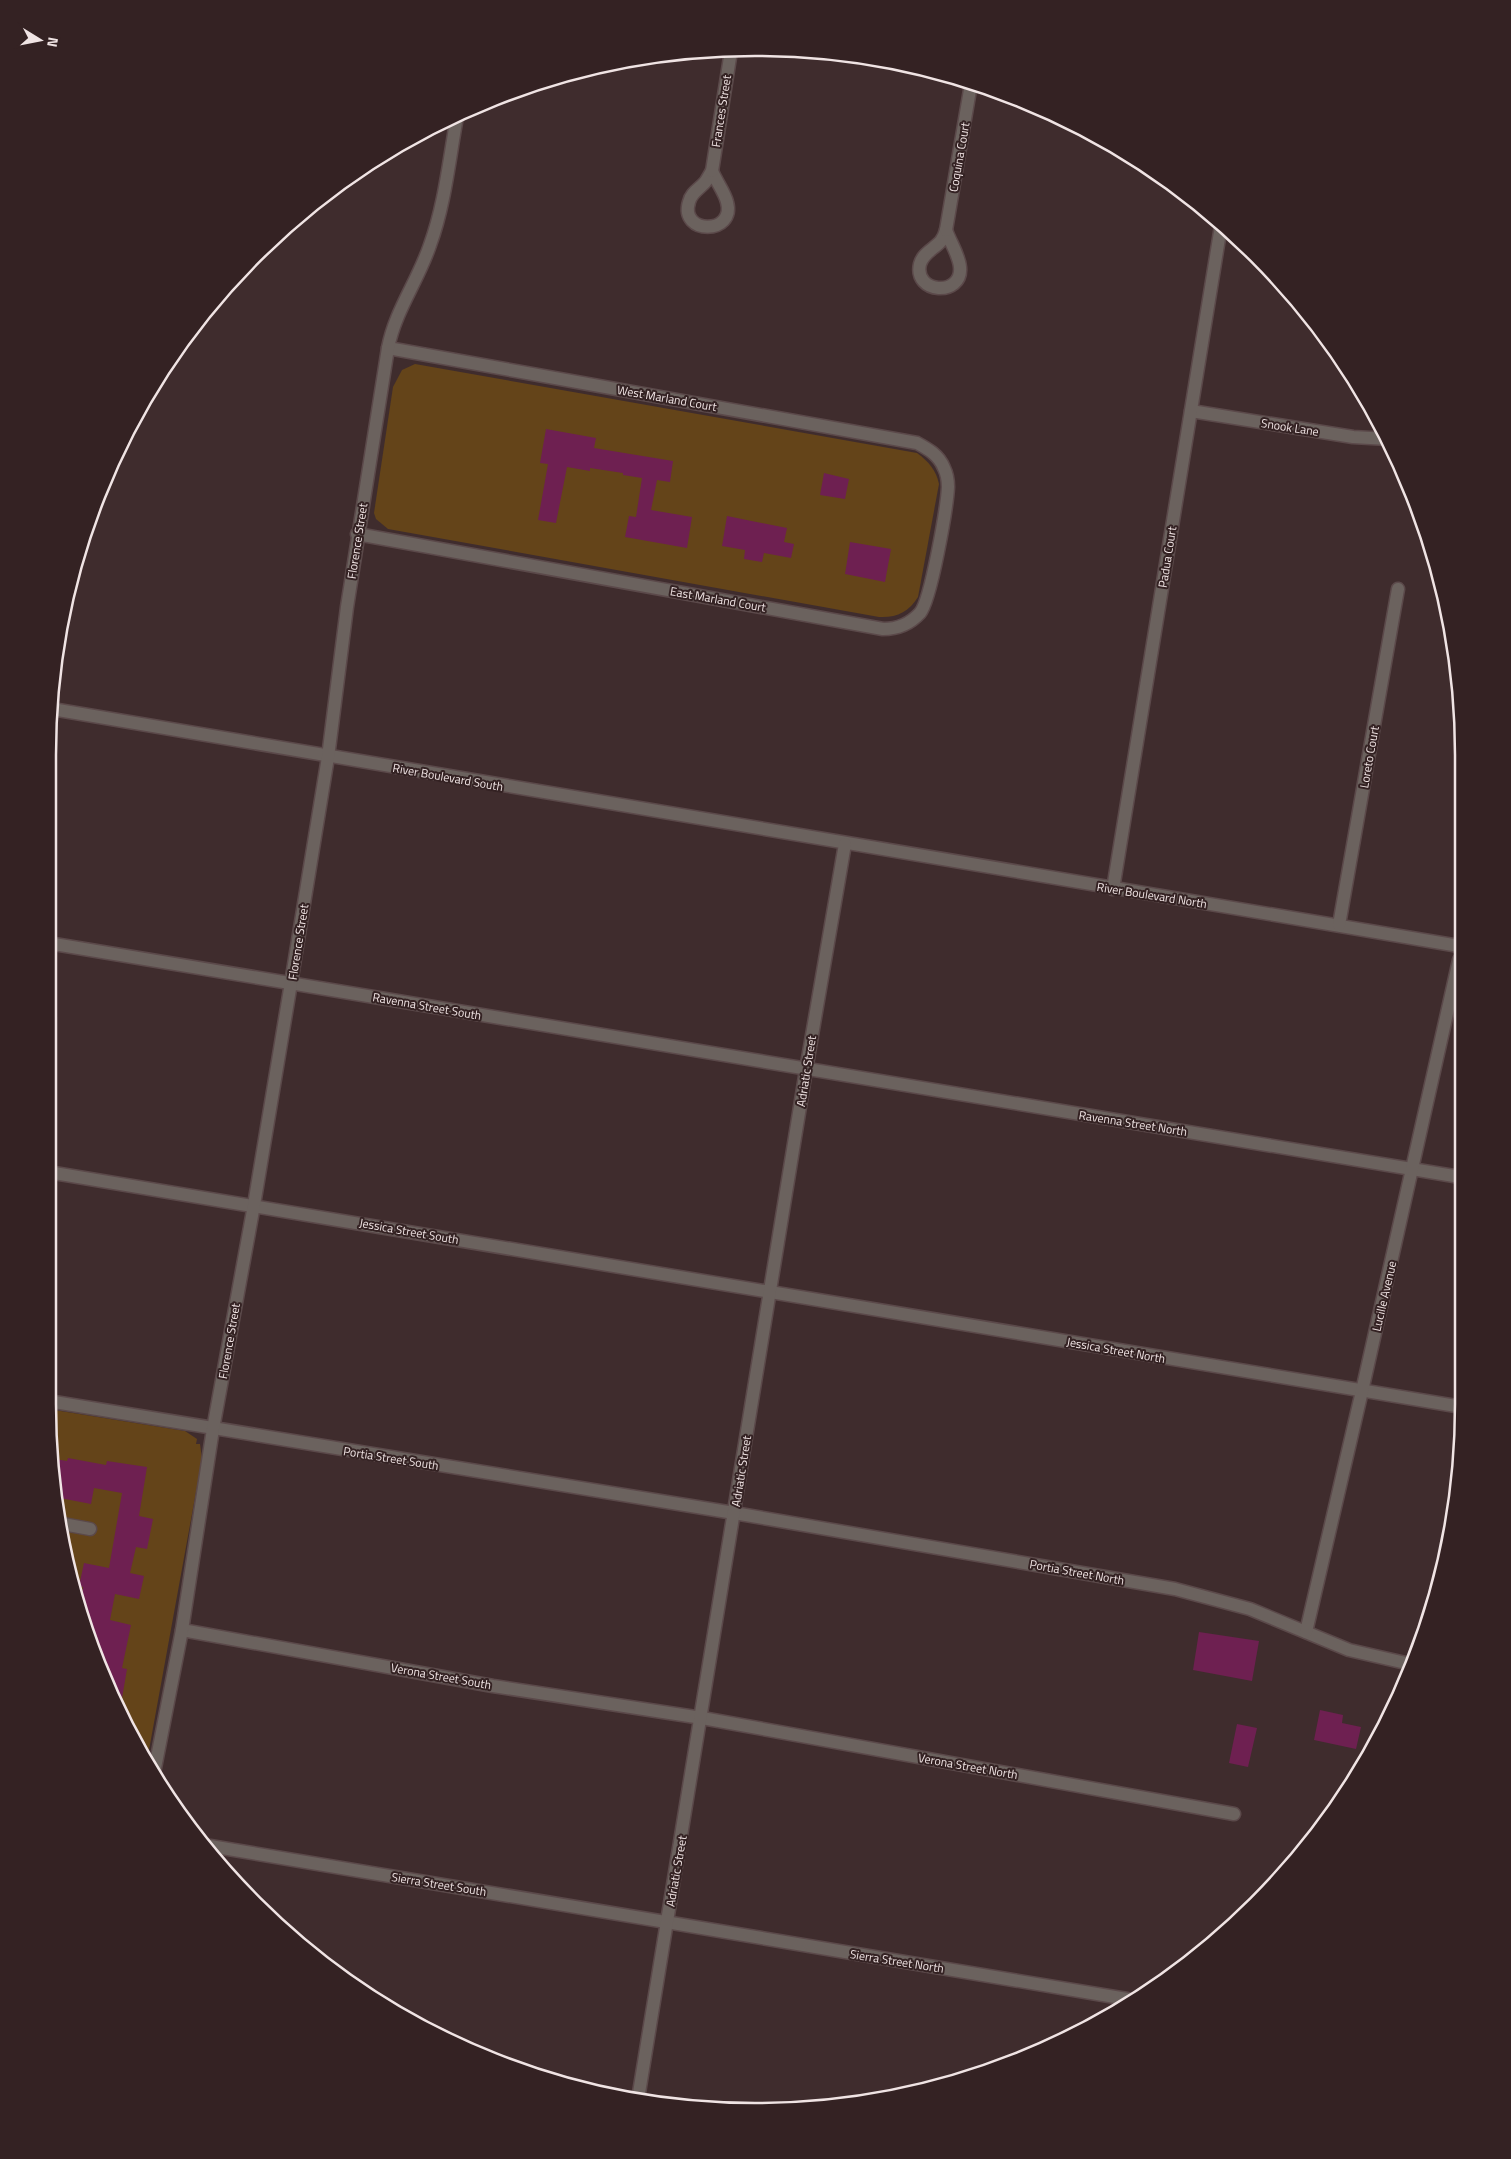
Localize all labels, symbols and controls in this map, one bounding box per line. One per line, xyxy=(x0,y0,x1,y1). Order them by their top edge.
north arrow xyxy=(15,15,65,65)
text: N xyxy=(42,36,64,49)
street label: Frances Street xyxy=(706,73,736,149)
street label: Coquina Court xyxy=(944,120,975,193)
street label: West Marland Court xyxy=(616,380,719,416)
street label: Snook Lane xyxy=(1260,413,1320,441)
street label: Florence Street xyxy=(342,501,373,580)
street label: Padua Court xyxy=(1153,524,1181,589)
street label: East Marland Court xyxy=(669,581,768,617)
street label: Loreto Court xyxy=(1354,724,1384,790)
street label: River Boulevard South xyxy=(391,758,505,796)
street label: River Boulevard North xyxy=(1096,877,1208,913)
street label: Florence Street xyxy=(283,902,314,981)
street label: Ravenna Street South xyxy=(371,987,483,1025)
street label: Adriatic Street xyxy=(791,1033,821,1108)
street label: Ravenna Street North xyxy=(1077,1105,1189,1141)
street label: Jessica Street South xyxy=(358,1213,460,1249)
street label: Lucille Avenue xyxy=(1367,1259,1401,1333)
street label: Florence Street xyxy=(213,1301,245,1380)
street label: Jessica Street North xyxy=(1065,1332,1167,1368)
street label: Adriatic Street xyxy=(726,1433,756,1508)
street label: Portia Street South xyxy=(342,1441,440,1475)
street label: Portia Street North xyxy=(1028,1554,1126,1590)
street label: Verona Street South xyxy=(389,1658,493,1694)
street label: Verona Street North xyxy=(917,1748,1019,1784)
street label: Adriatic Street xyxy=(660,1833,692,1908)
street label: Sierra Street South xyxy=(390,1867,488,1901)
street label: Sierra Street North xyxy=(849,1944,945,1978)

